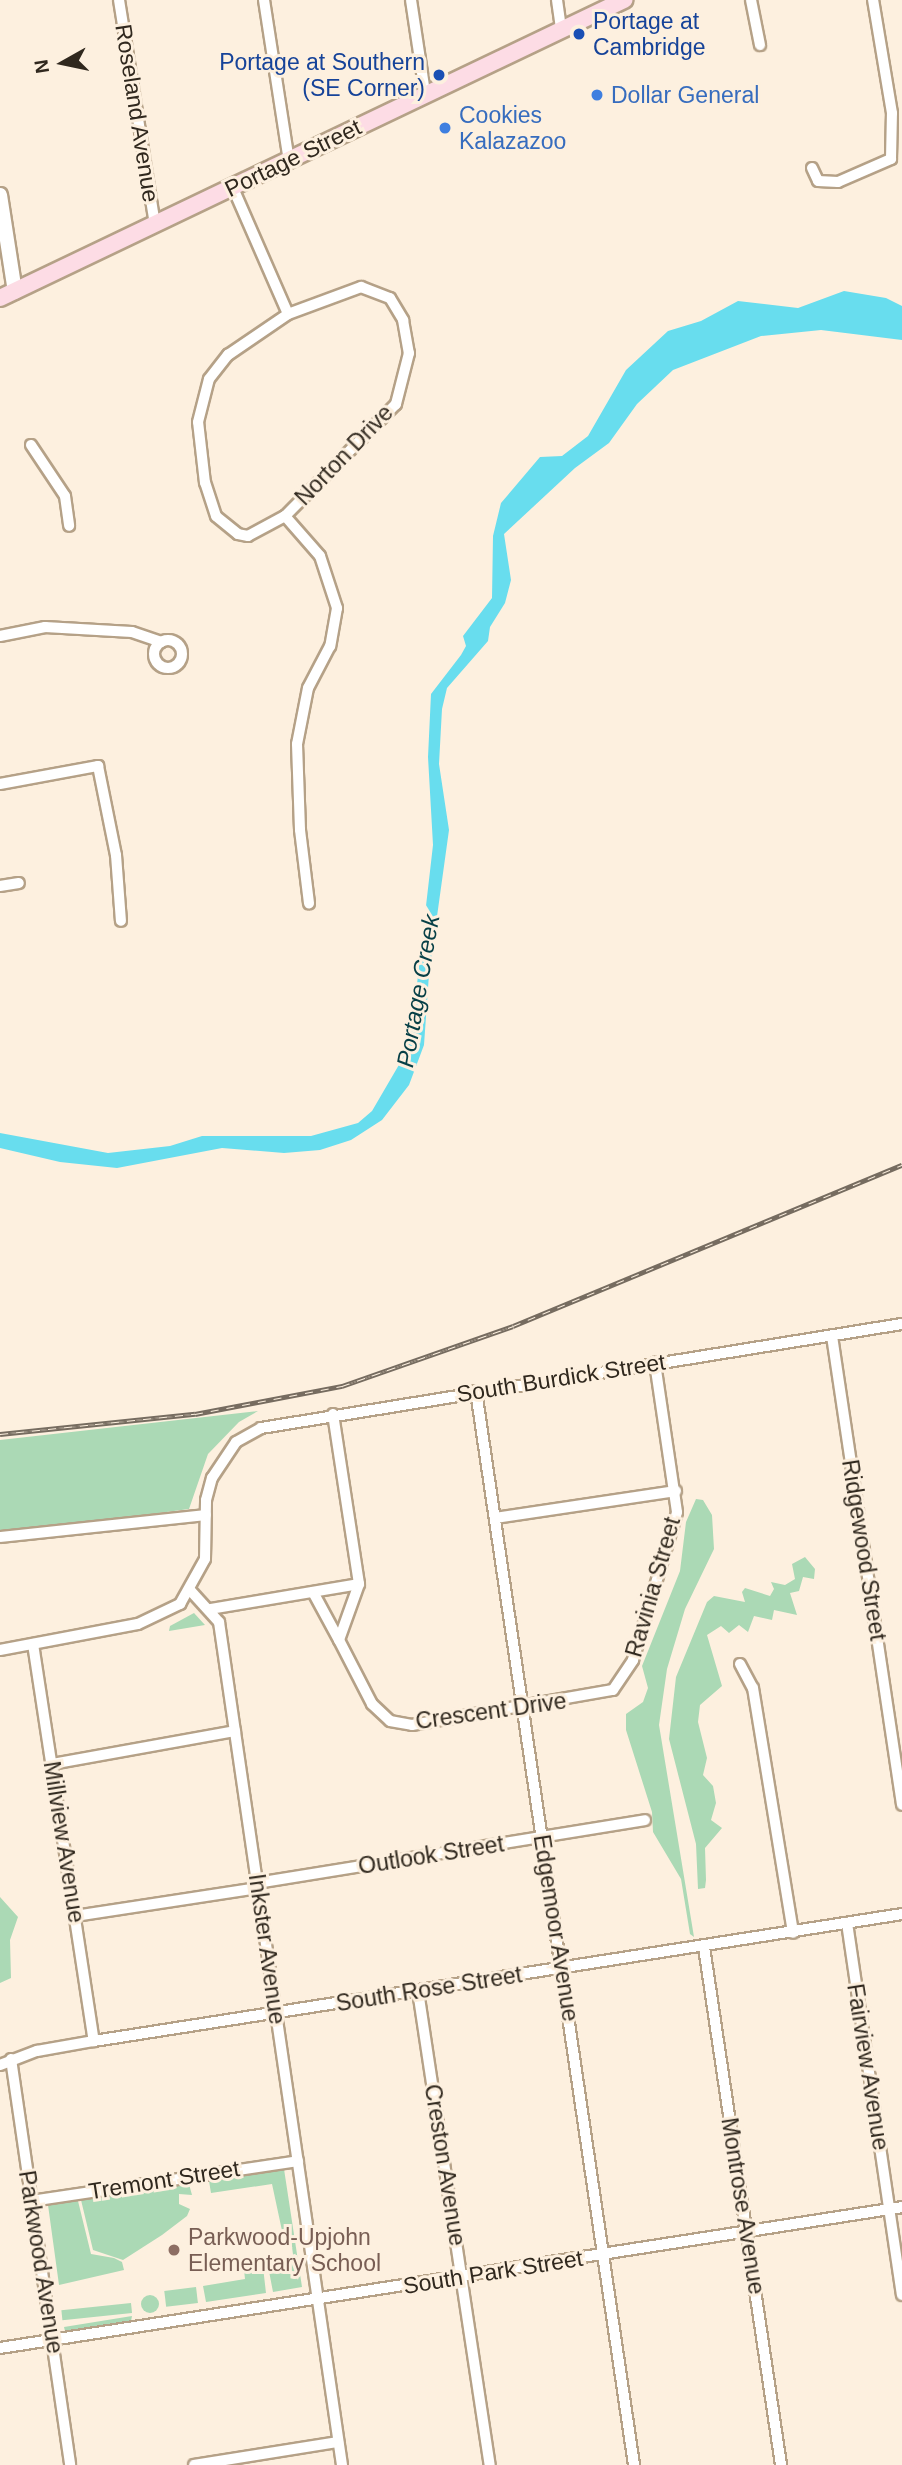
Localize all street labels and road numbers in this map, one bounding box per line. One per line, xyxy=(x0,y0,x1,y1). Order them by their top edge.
street label: Roseland Avenue xyxy=(109,21,165,205)
street label: Portage Street xyxy=(220,113,366,203)
street label: Norton Drive xyxy=(289,399,399,511)
street label: South Burdick Street xyxy=(455,1348,667,1408)
street label: Ridgewood Street xyxy=(836,1458,892,1642)
street label: Ravinia Street xyxy=(620,1514,686,1660)
street label: Crescent Drive xyxy=(414,1687,568,1735)
street label: Millview Avenue xyxy=(38,1759,90,1925)
street label: Outlook Street xyxy=(356,1830,506,1880)
street label: Edgemoor Avenue xyxy=(528,1832,584,2024)
street label: Inkster Avenue xyxy=(243,1871,291,2027)
street label: South Rose Street xyxy=(334,1961,524,2017)
street label: Fairview Avenue xyxy=(841,1981,895,2153)
street label: Creston Avenue xyxy=(419,2082,471,2248)
street label: Montrose Avenue xyxy=(715,2115,771,2297)
street label: Tremont Street xyxy=(87,2154,241,2206)
street label: Parkwood Avenue xyxy=(13,2168,69,2356)
street label: South Park Street xyxy=(401,2244,585,2300)

